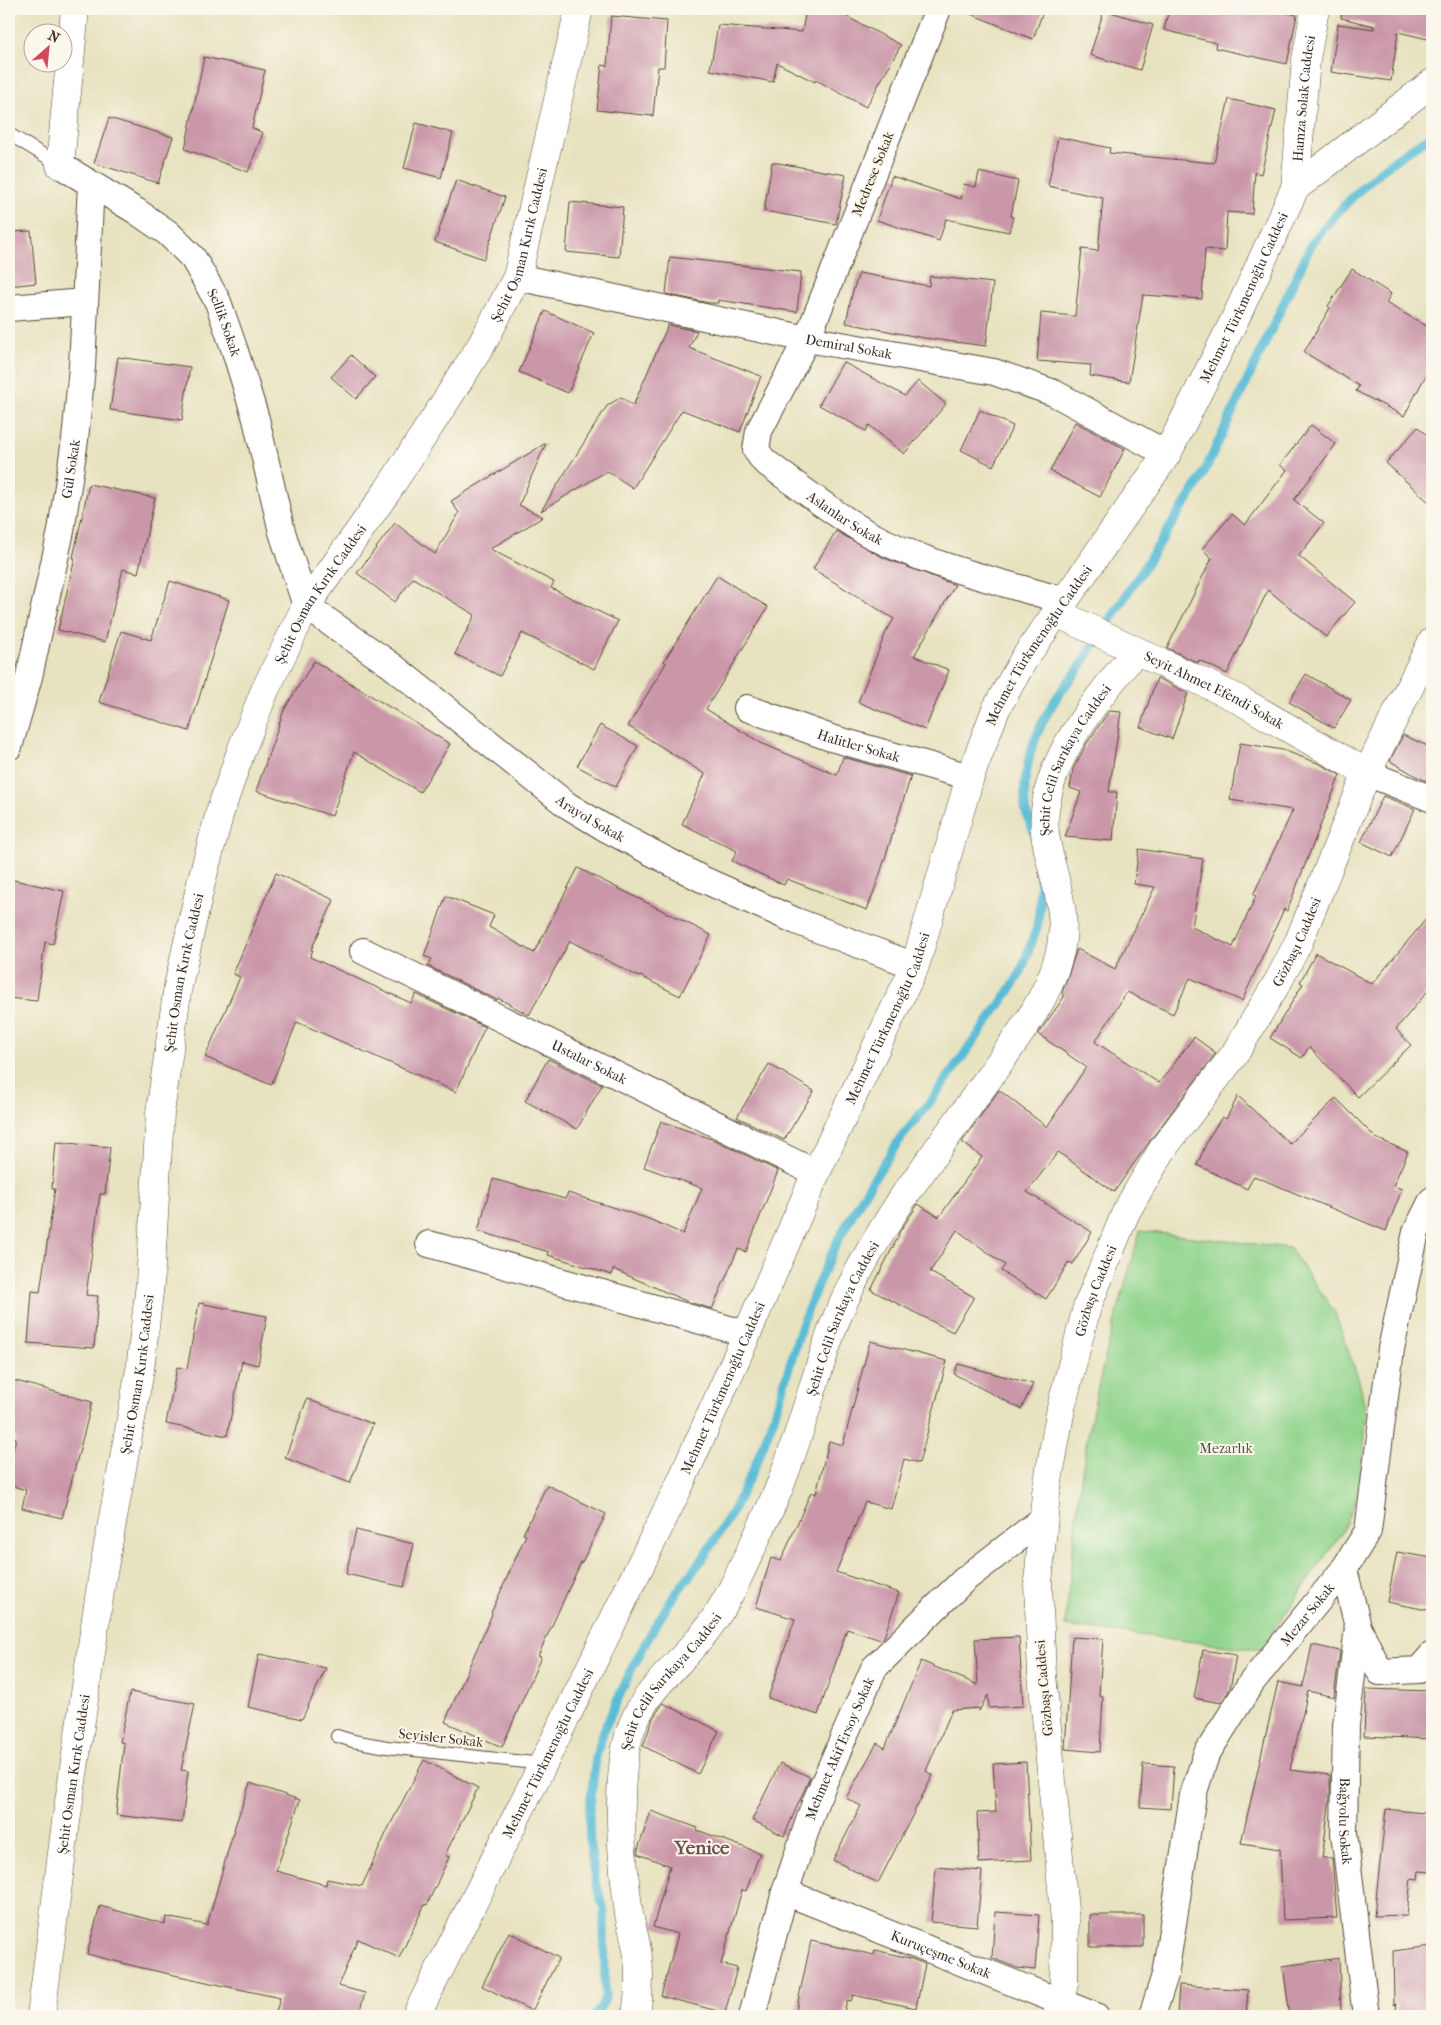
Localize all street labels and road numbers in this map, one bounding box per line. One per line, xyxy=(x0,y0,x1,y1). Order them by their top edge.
street label: Hamza Solak Caddesi xyxy=(1289,34,1319,162)
street label: Medrese Sokak xyxy=(848,128,898,219)
street label: Şehit Osman Kırık Caddesi xyxy=(487,166,551,325)
street label: Mehmet Türkmenoğlu Caddesi xyxy=(1196,209,1291,386)
street label: Sellik Sokak xyxy=(204,285,245,359)
street label: Demiral Sokak xyxy=(804,330,894,363)
street label: Gül Sokak xyxy=(58,437,84,500)
street label: Aslanlar Sokak xyxy=(803,487,887,549)
street label: Şehit Osman Kırık Caddesi xyxy=(271,521,370,667)
street label: Mehmet Türkmenoğlu Caddesi xyxy=(982,562,1096,728)
street label: Seyit Ahmet Efendi Sokak xyxy=(1142,647,1288,733)
street label: Şehit Celil Sarıkaya Caddesi xyxy=(1036,681,1115,837)
street label: Halitler Sokak xyxy=(815,725,903,766)
street label: Arayol Sokak xyxy=(552,791,629,846)
street label: Şehit Osman Kırık Caddesi xyxy=(160,891,207,1053)
street label: Gözbaşı Caddesi xyxy=(1268,895,1324,990)
street label: Mehmet Türkmenoğlu Caddesi xyxy=(842,930,933,1107)
street label: Ustalar Sokak xyxy=(549,1036,631,1088)
street label: Şehit Celil Sarıkaya Caddesi xyxy=(802,1238,883,1398)
street label: Gözbaşı Caddesi xyxy=(1071,1242,1120,1338)
street label: Şehit Osman Kırık Caddesi xyxy=(116,1293,157,1456)
street label: Mehmet Türkmenoğlu Caddesi xyxy=(677,1299,768,1477)
street label: Mezar Sokak xyxy=(1276,1579,1338,1649)
street label: Şehit Celil Sarıkaya Caddesi xyxy=(617,1609,725,1752)
street label: Gözbaşı Caddesi xyxy=(1031,1639,1057,1737)
street label: Mehmet Türkmenoğlu Caddesi xyxy=(499,1666,597,1841)
street label: Mehmet Akif Ersoy Sokak xyxy=(801,1674,878,1822)
street label: Şehit Osman Kırık Caddesi xyxy=(53,1693,93,1855)
street label: Seyisler Sokak xyxy=(398,1725,485,1751)
street label: Bağyolu Sokak xyxy=(1335,1778,1356,1866)
street label: Kuruçeşme Sokak xyxy=(888,1927,994,1982)

